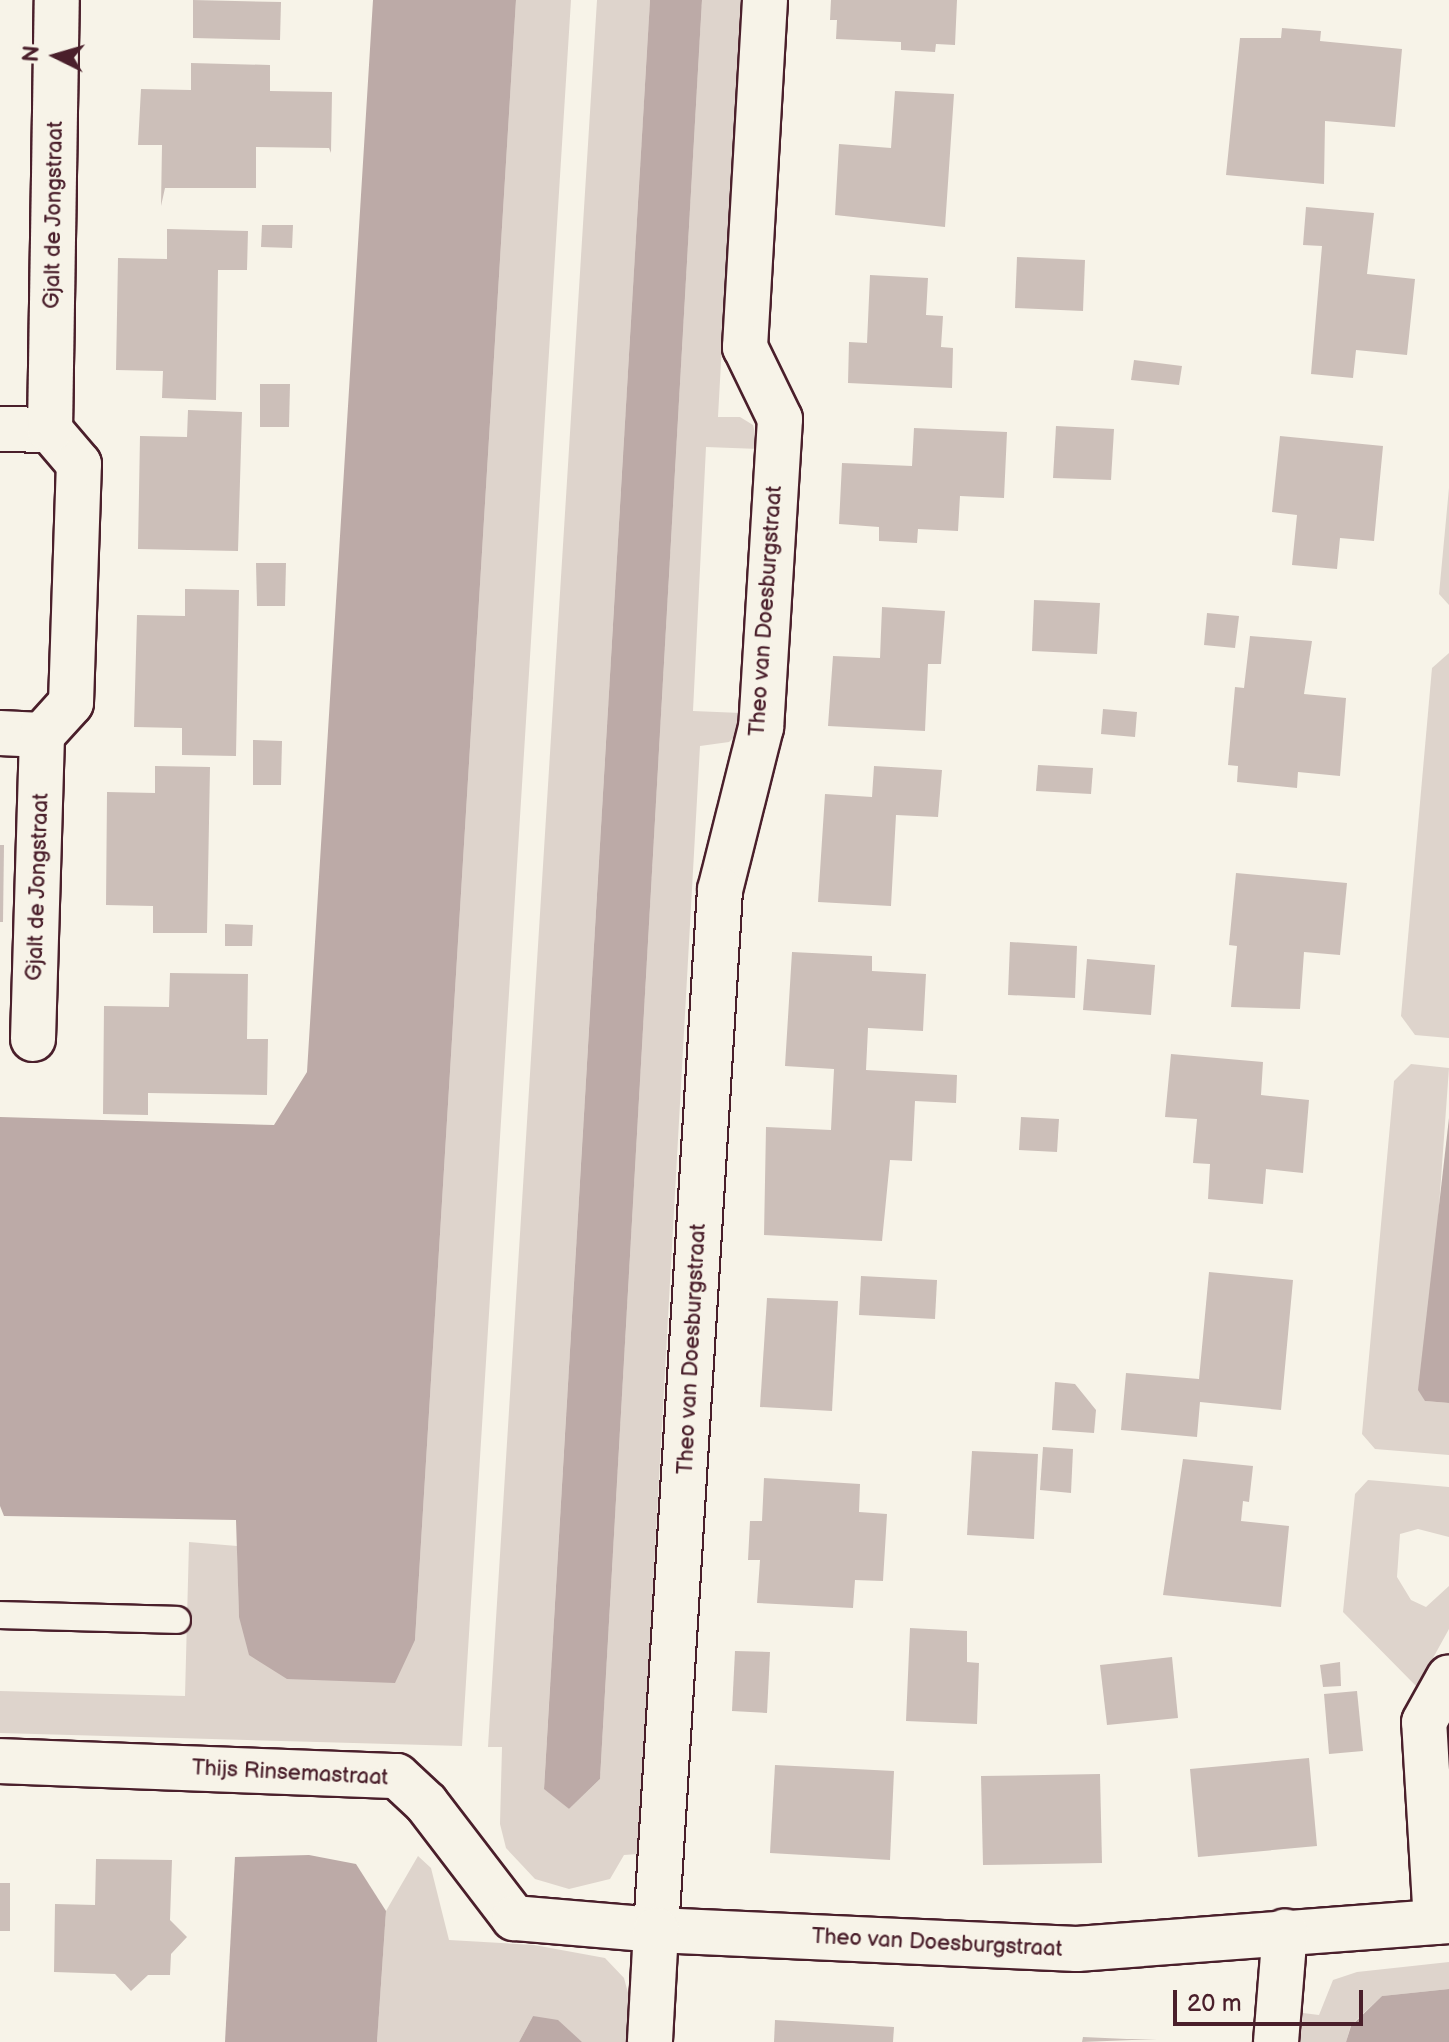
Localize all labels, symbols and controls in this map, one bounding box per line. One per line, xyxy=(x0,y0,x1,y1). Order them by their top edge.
north arrow xyxy=(16,16,96,96)
text: N xyxy=(17,44,46,63)
street label: Gjalt de Jongstraat xyxy=(39,120,69,310)
street label: Theo van Doesburgstraat xyxy=(744,485,788,737)
street label: Gjalt de Jongstraat xyxy=(22,792,54,982)
street label: Theo van Doesburgstraat xyxy=(672,1223,712,1475)
street label: Thijs Rinsemastraat xyxy=(191,1755,389,1791)
street label: Theo van Doesburgstraat xyxy=(811,1923,1063,1963)
scale bar xyxy=(1177,1974,1367,2024)
text: 20 m xyxy=(1187,1989,1242,2018)

